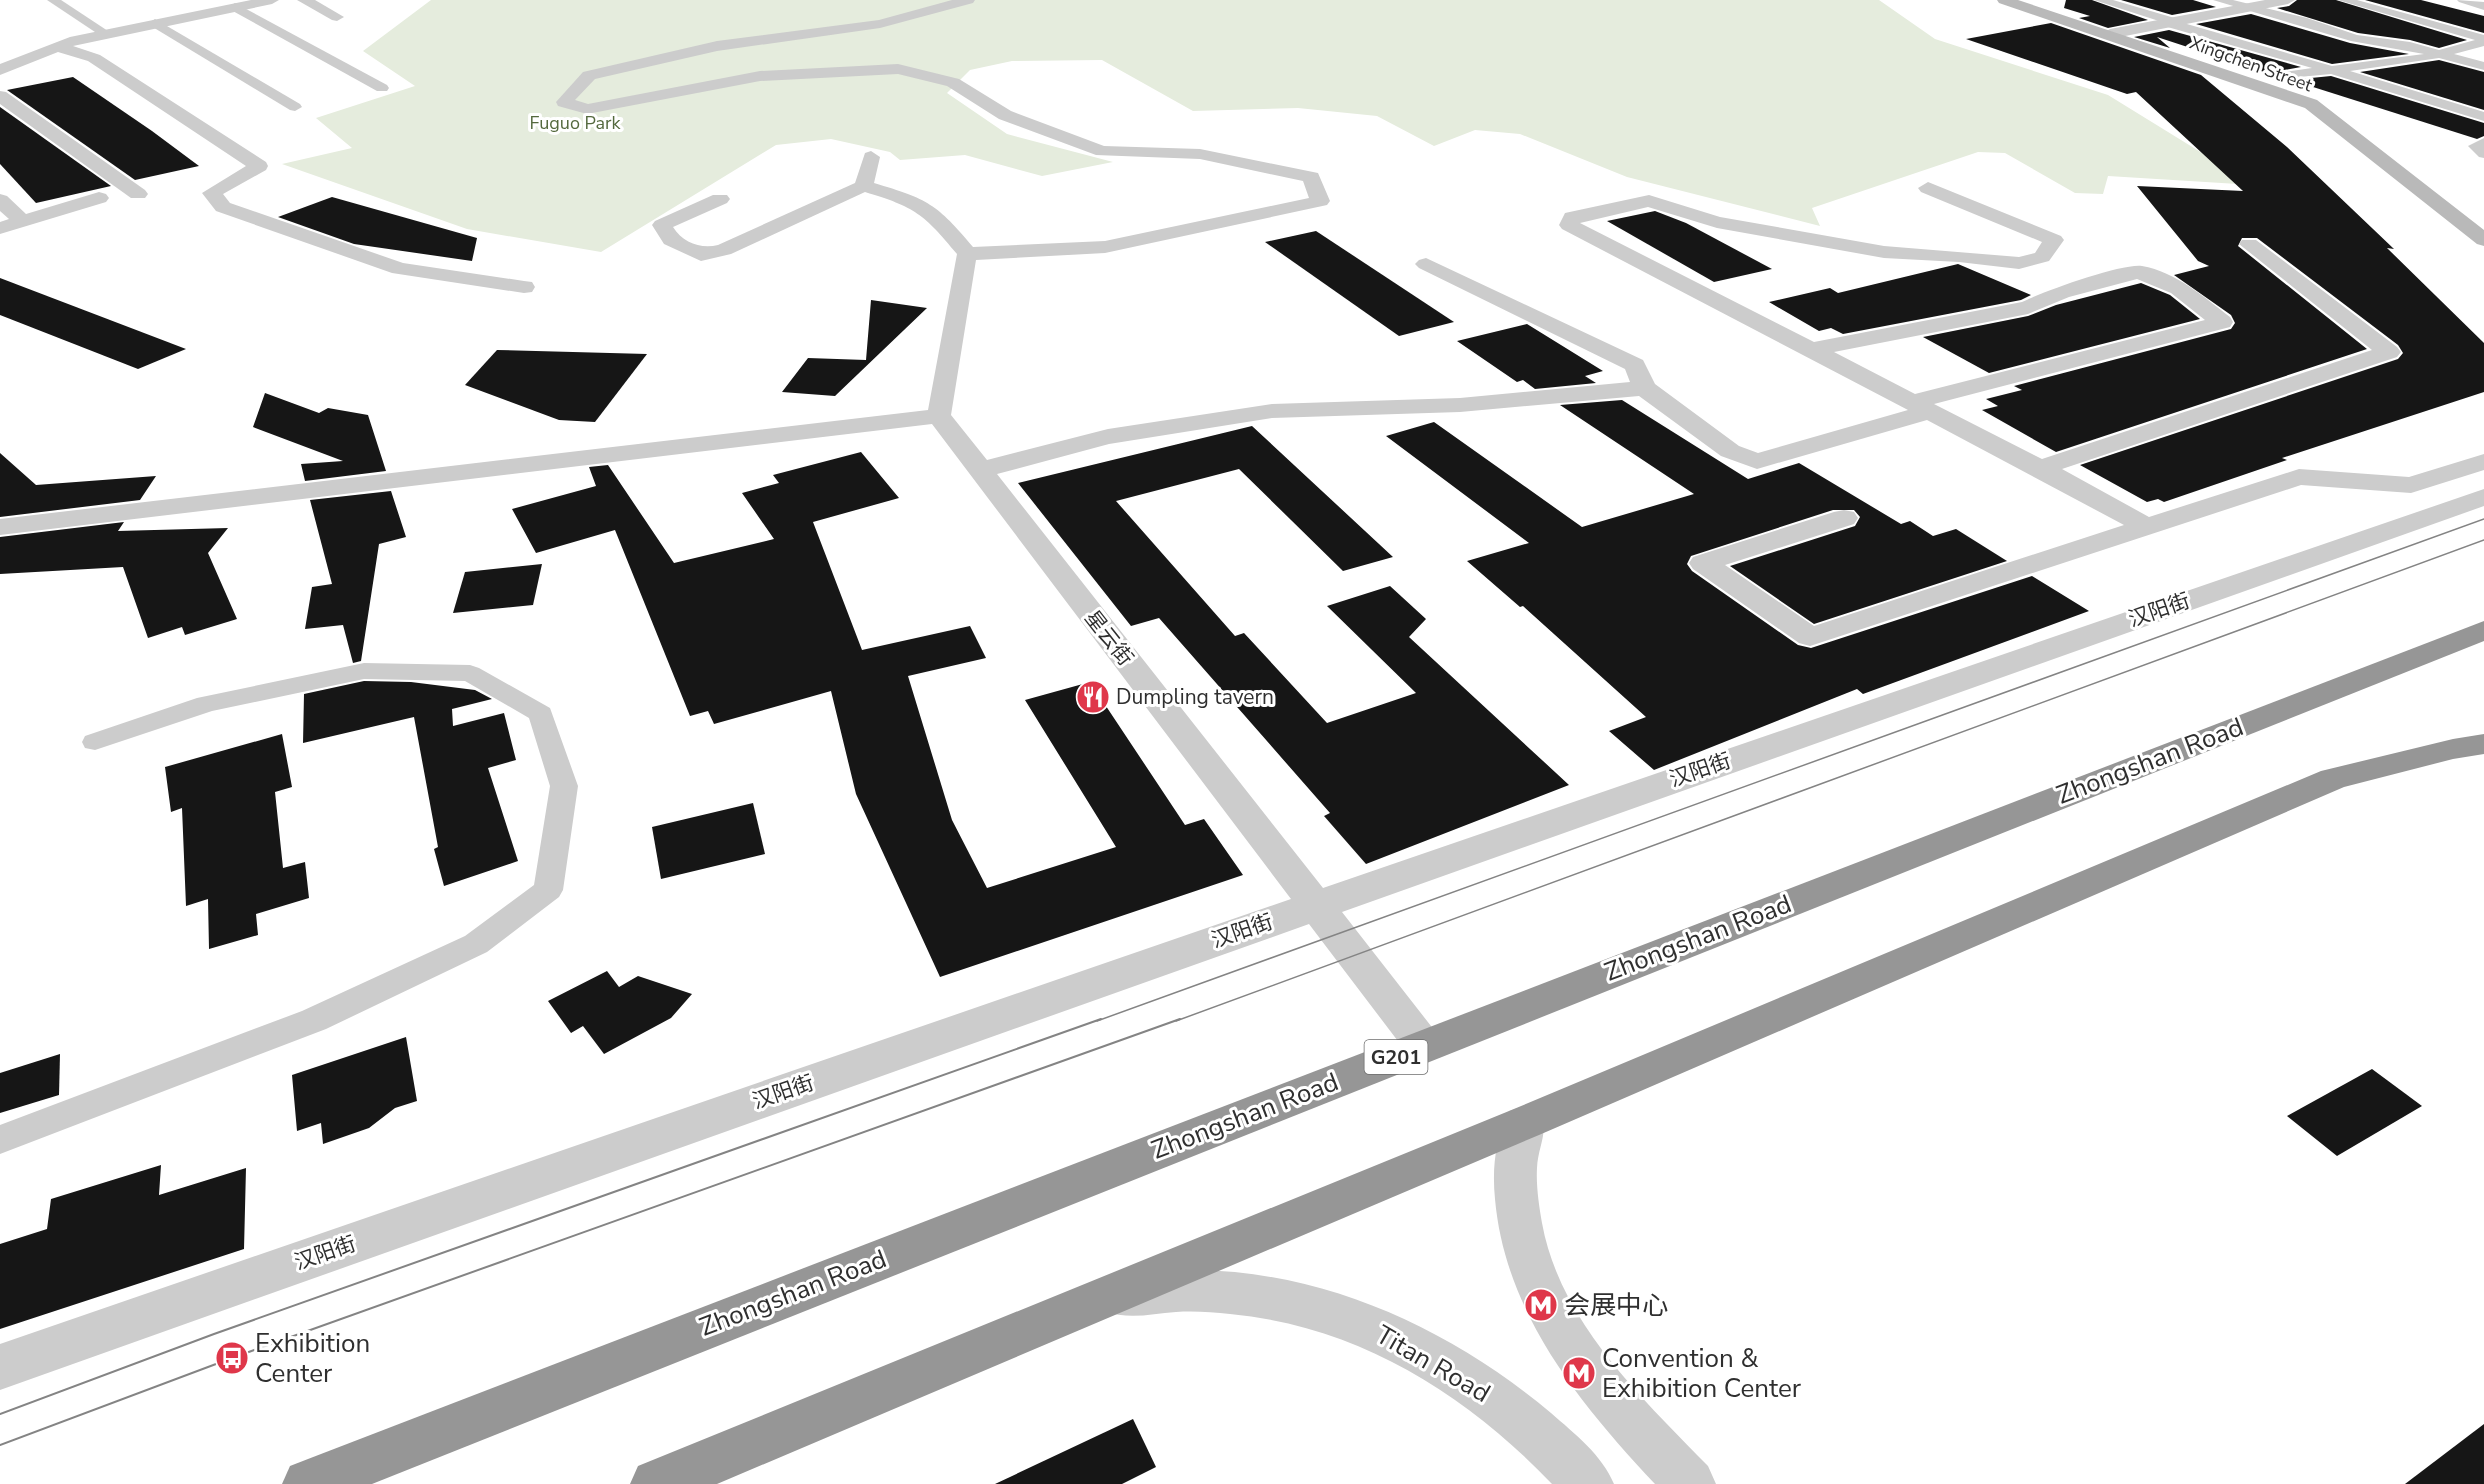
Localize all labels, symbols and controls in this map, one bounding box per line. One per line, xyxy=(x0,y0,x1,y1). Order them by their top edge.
street label: Xingchen Street xyxy=(2186,31,2316,98)
park label: Fuguo Park xyxy=(530,111,621,135)
street label: 汉阳街 xyxy=(2125,587,2193,633)
street label: 星云街 xyxy=(1079,605,1139,671)
restaurant icon: Dumpling tavern xyxy=(1075,679,1111,715)
place label: Dumpling tavern xyxy=(1116,683,1274,711)
street label: Zhongshan Road xyxy=(2052,709,2248,813)
street label: 汉阳街 xyxy=(1666,747,1734,793)
street label: Zhongshan Road xyxy=(1600,886,1796,990)
street label: 汉阳街 xyxy=(1208,908,1276,954)
road number: G201 xyxy=(1364,1040,1428,1074)
street label: Zhongshan Road xyxy=(1147,1064,1343,1168)
street label: 汉阳街 xyxy=(749,1069,817,1115)
street label: 汉阳街 xyxy=(291,1230,359,1276)
street label: Zhongshan Road xyxy=(695,1241,891,1345)
metro station icon: 会展中心 xyxy=(1523,1287,1559,1323)
place label: 会展中心 xyxy=(1564,1288,1668,1323)
street label: Titan Road xyxy=(1369,1317,1497,1411)
place label: Exhibition Center xyxy=(255,1326,370,1391)
bus stop icon: Exhibition Center xyxy=(214,1340,250,1376)
place label: Convention & Exhibition Center xyxy=(1602,1341,1802,1406)
metro station icon: Convention & Exhibition Center xyxy=(1561,1355,1597,1391)

